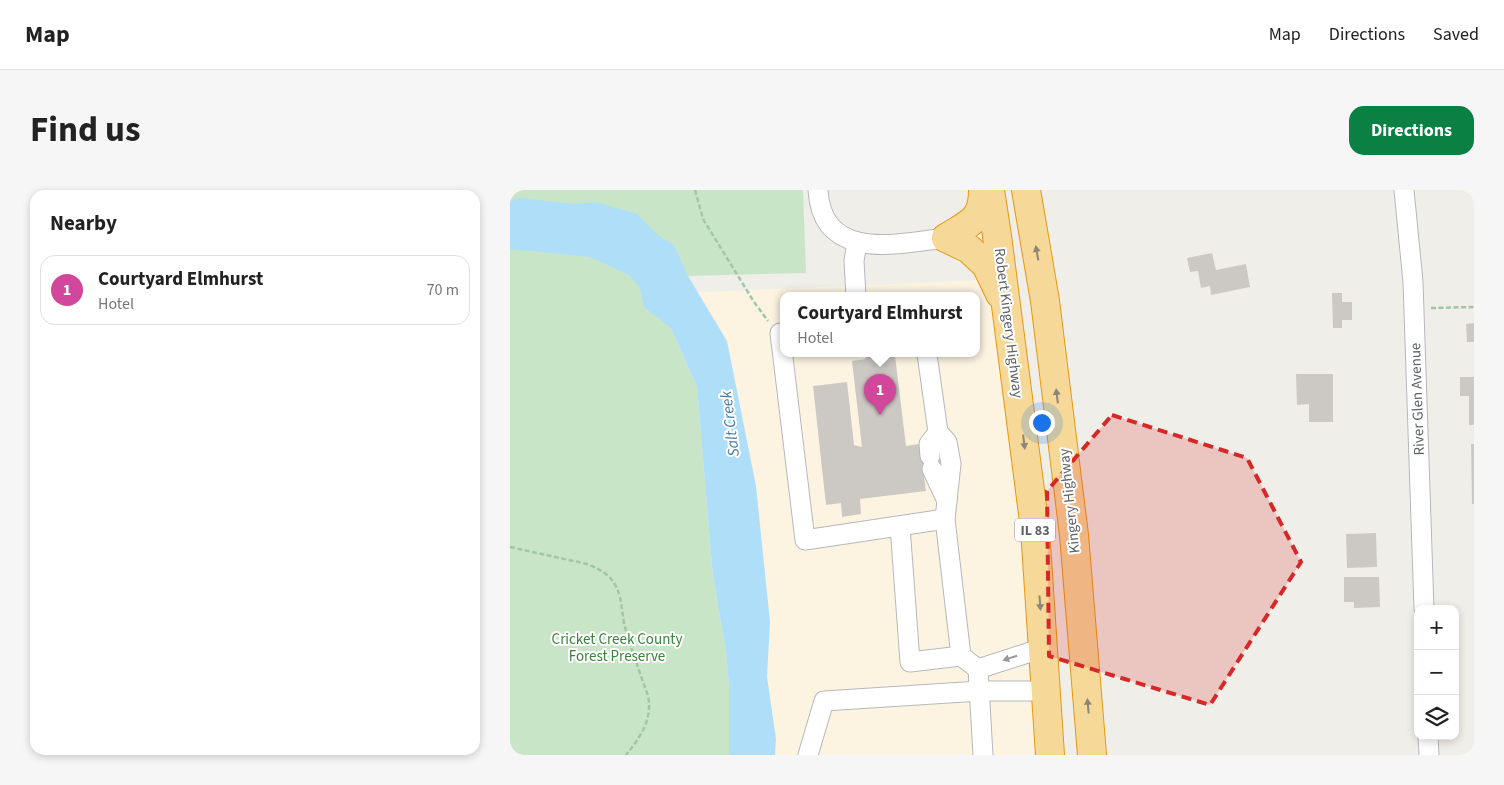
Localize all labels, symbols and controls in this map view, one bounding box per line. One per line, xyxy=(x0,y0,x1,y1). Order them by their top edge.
text: Map xyxy=(25,17,70,52)
text: Map xyxy=(1269,22,1301,47)
text: Directions xyxy=(1329,22,1405,47)
text: Saved xyxy=(1433,22,1479,47)
text: Find us xyxy=(30,105,140,155)
button: Directions xyxy=(1349,106,1474,155)
text: Nearby xyxy=(50,208,117,238)
one-way arrow xyxy=(1032,245,1040,261)
street label: Robert Kingery Highway xyxy=(989,247,1028,399)
text: Courtyard Elmhurst xyxy=(98,266,263,293)
text: 1 xyxy=(63,279,71,301)
text: 70 m xyxy=(427,279,459,301)
popup xyxy=(780,292,980,357)
text: Hotel xyxy=(98,293,134,315)
text: Courtyard Elmhurst xyxy=(797,300,963,327)
text: Hotel xyxy=(797,327,833,349)
street label: River Glen Avenue xyxy=(1405,342,1430,456)
pin: 1 xyxy=(864,374,896,415)
one-way arrow xyxy=(1053,387,1061,403)
water label: Salt Creek xyxy=(715,389,745,458)
your location xyxy=(1029,410,1055,436)
one-way arrow xyxy=(1020,434,1028,450)
street label: Kingery Highway xyxy=(1054,447,1085,554)
road number: IL 83 xyxy=(1015,518,1055,542)
one-way arrow xyxy=(1036,595,1044,611)
map controls xyxy=(1414,605,1459,740)
button: + xyxy=(1414,605,1459,650)
park label: Cricket Creek County Forest Preserve xyxy=(552,629,682,667)
button: − xyxy=(1414,650,1459,695)
one-way arrow xyxy=(1003,655,1018,662)
button: layers xyxy=(1414,695,1459,740)
one-way arrow xyxy=(1084,698,1092,714)

